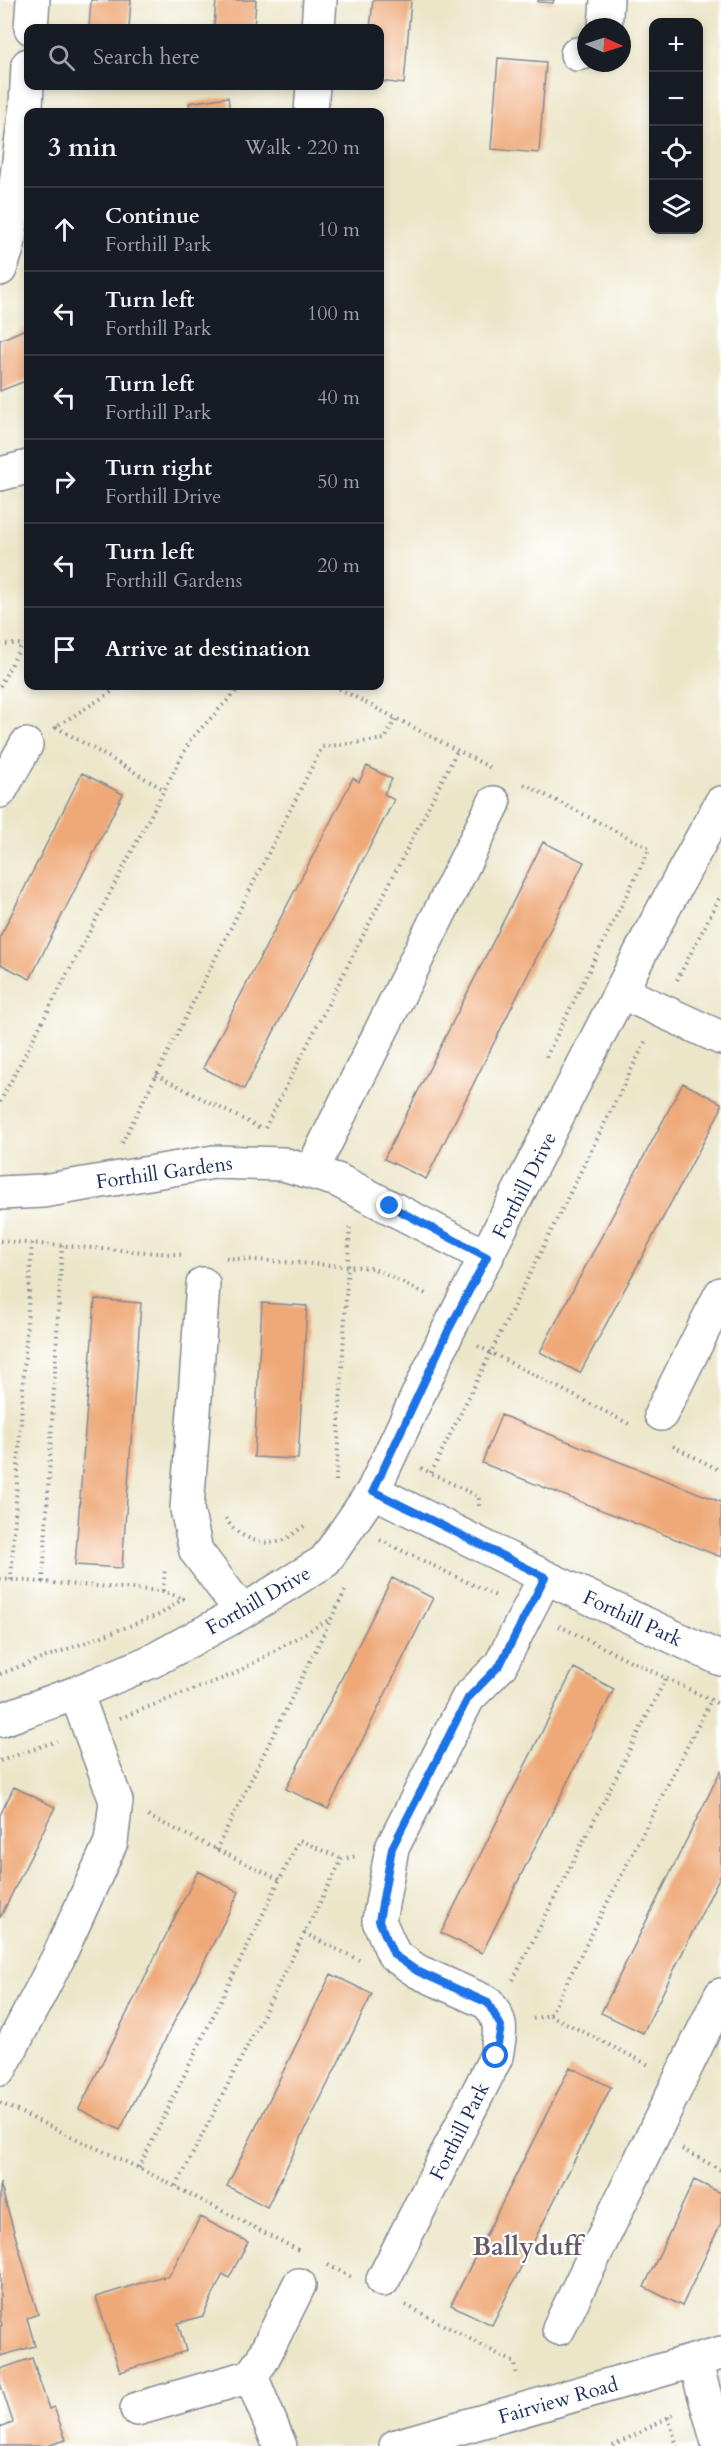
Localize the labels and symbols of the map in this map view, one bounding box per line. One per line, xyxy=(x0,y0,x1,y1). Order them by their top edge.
north arrow xyxy=(577,18,631,72)
street label: Forthill Drive xyxy=(486,1127,563,1243)
street label: Forthill Gardens xyxy=(94,1150,234,1195)
route end xyxy=(376,1192,402,1218)
street label: Forthill Drive xyxy=(201,1560,315,1641)
street label: Forthill Park xyxy=(579,1584,687,1653)
route start xyxy=(482,2042,508,2068)
street label: Forthill Park xyxy=(423,2077,496,2185)
district label: Ballyduff xyxy=(472,2229,586,2264)
street label: Fairview Road xyxy=(495,2370,621,2430)

